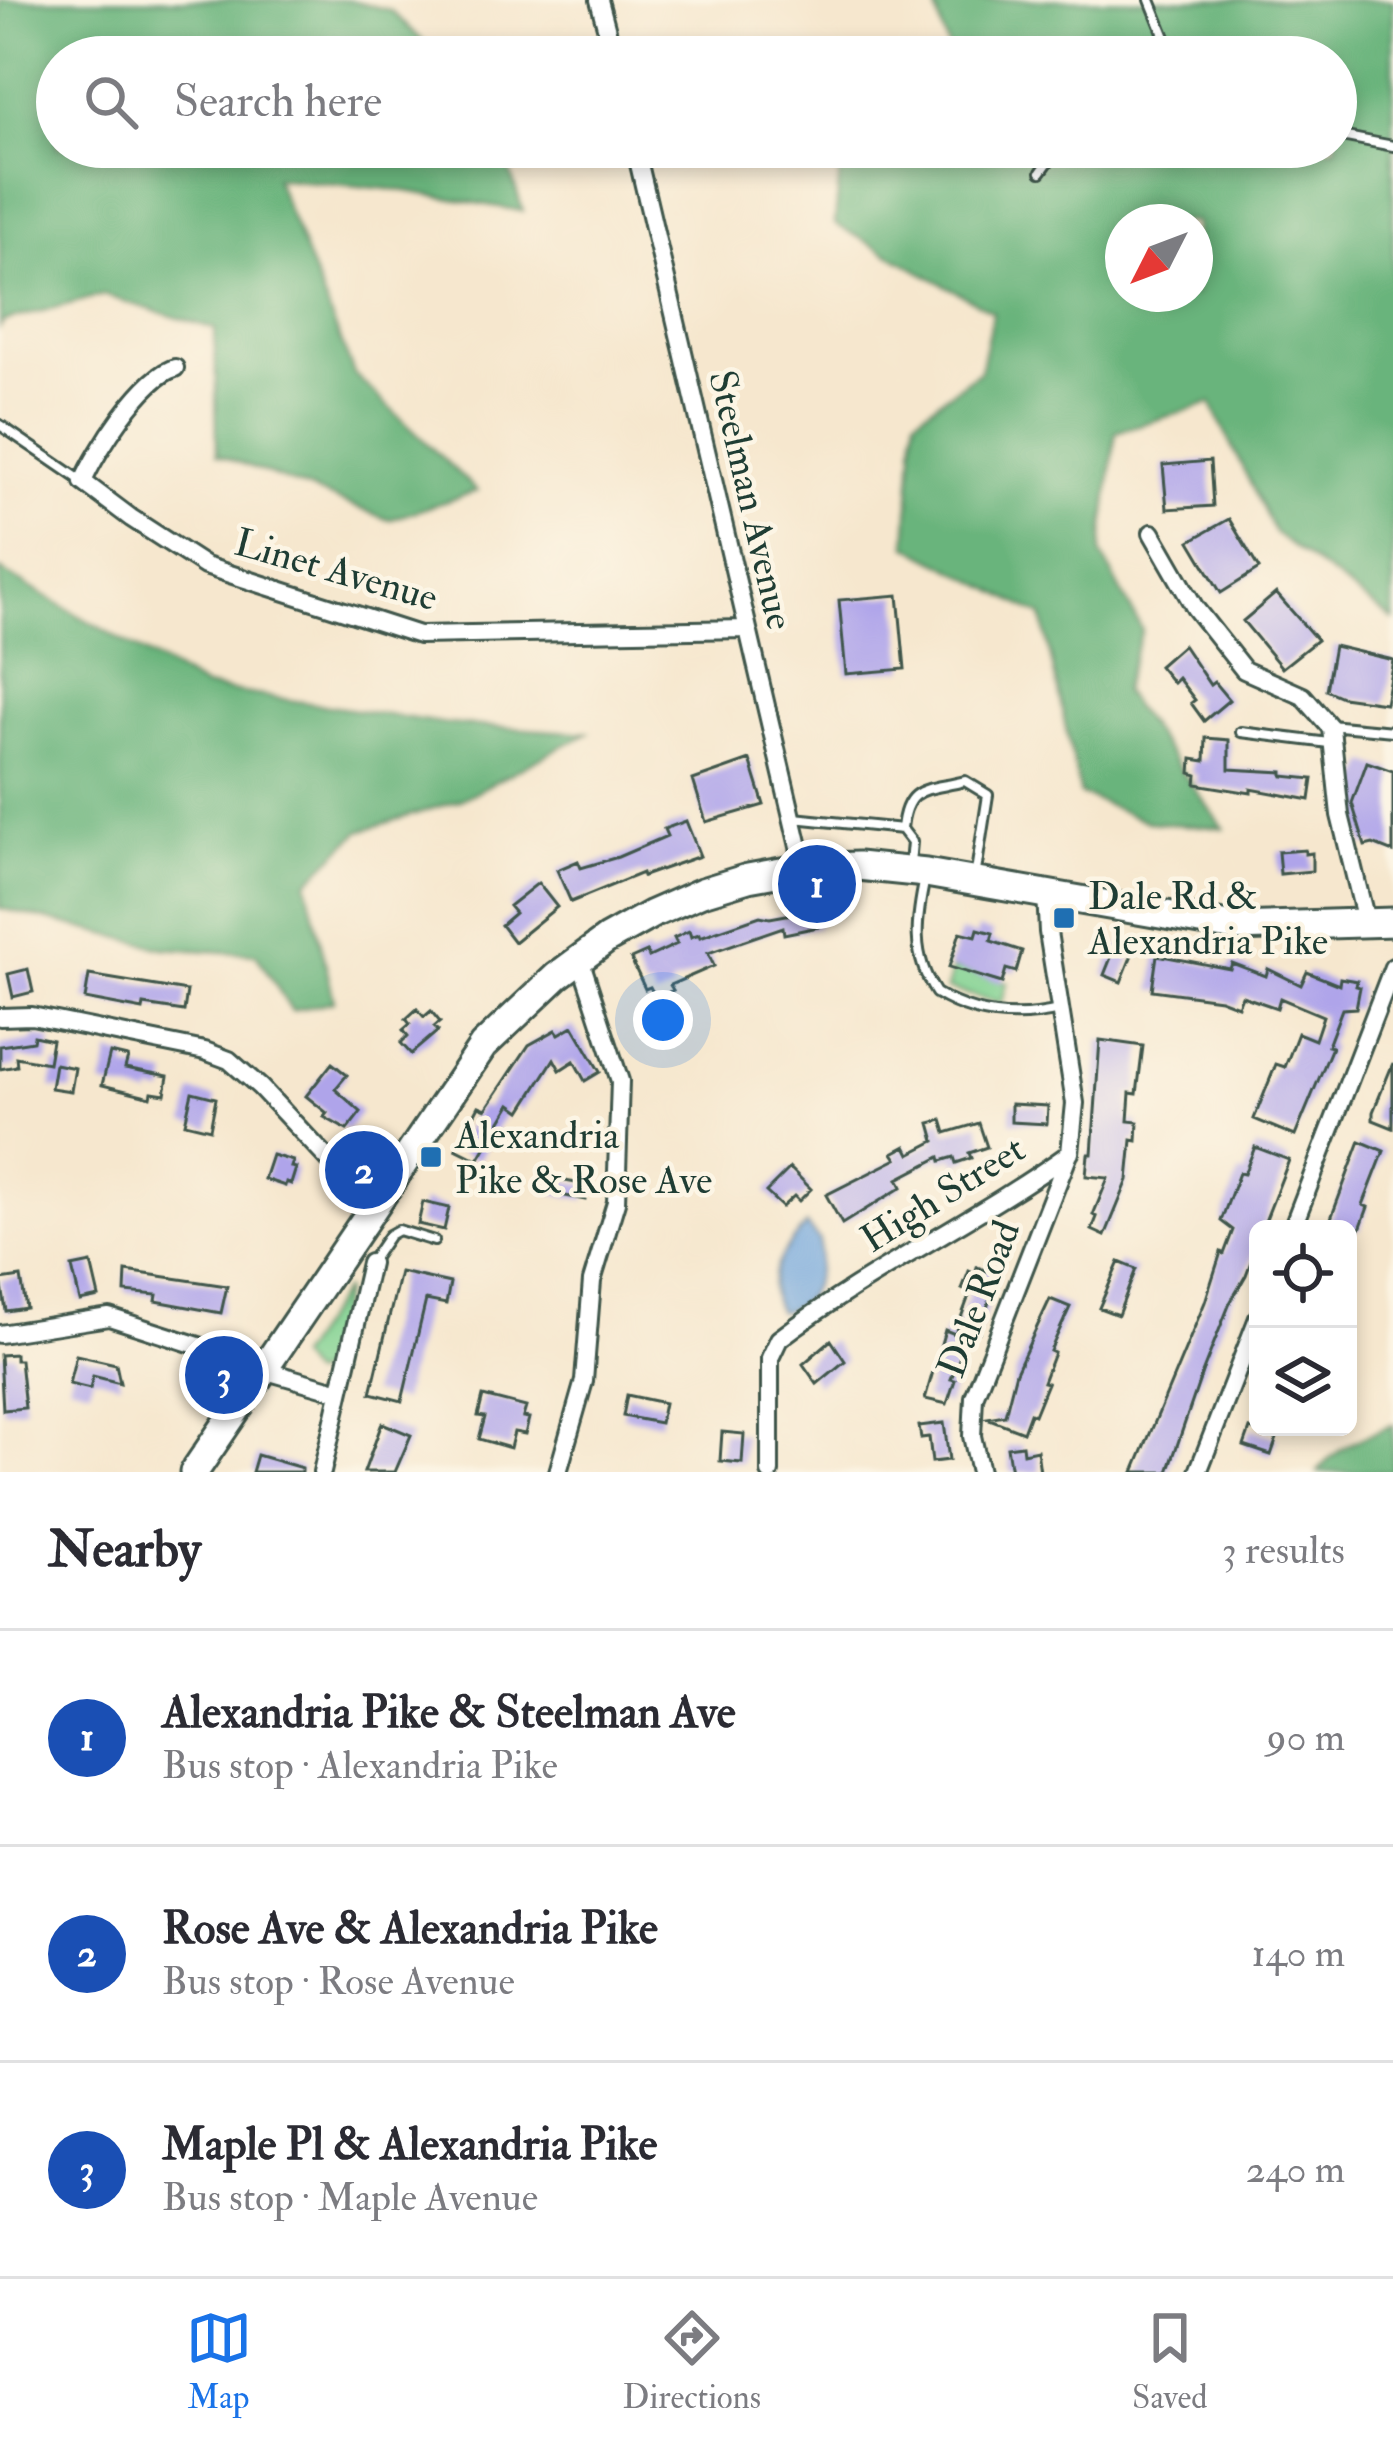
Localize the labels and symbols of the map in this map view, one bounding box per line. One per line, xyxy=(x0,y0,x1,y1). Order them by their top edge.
north arrow xyxy=(1105,204,1213,312)
street label: Steelman Avenue xyxy=(697,366,805,634)
street label: Linet Avenue xyxy=(229,518,443,622)
pin: 1 xyxy=(778,839,856,929)
place label: Dale Rd & Alexandria Pike xyxy=(1087,872,1328,966)
marker: Dale Rd & Alexandria Pike xyxy=(1051,905,1077,931)
your location xyxy=(633,990,693,1050)
place label: Alexandria Pike & Rose Ave xyxy=(454,1111,712,1205)
street label: High Street xyxy=(852,1124,1034,1264)
pin: 2 xyxy=(325,1125,403,1215)
marker: Alexandria Pike & Rose Ave xyxy=(418,1144,444,1170)
street label: Dale Road xyxy=(927,1214,1031,1384)
pin: 3 xyxy=(185,1330,263,1420)

